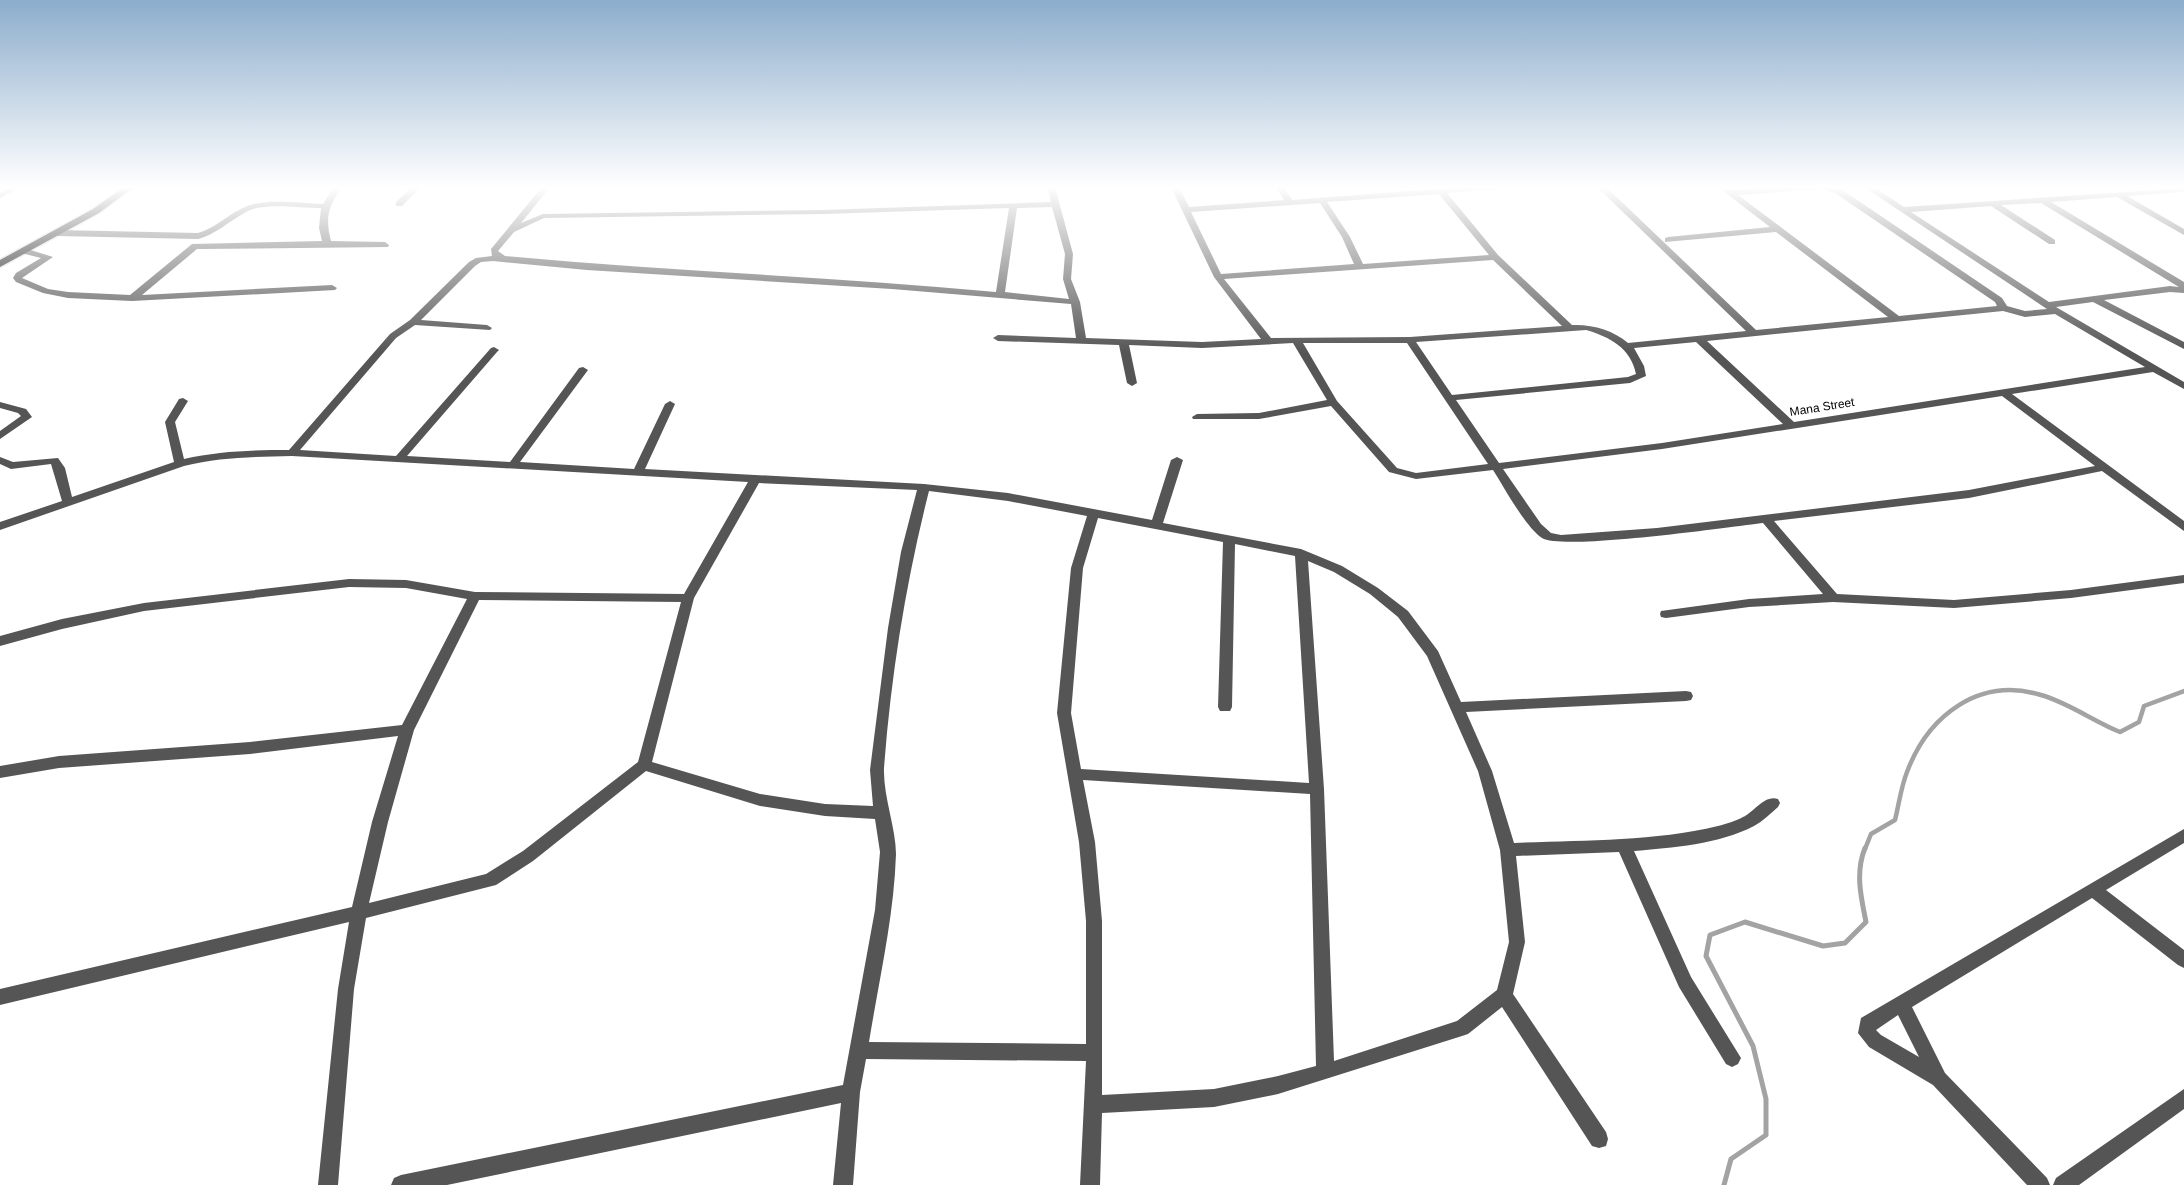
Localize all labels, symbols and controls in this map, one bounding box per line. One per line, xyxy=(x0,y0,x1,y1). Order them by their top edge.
street label: Mana Street xyxy=(1789,395,1856,419)

